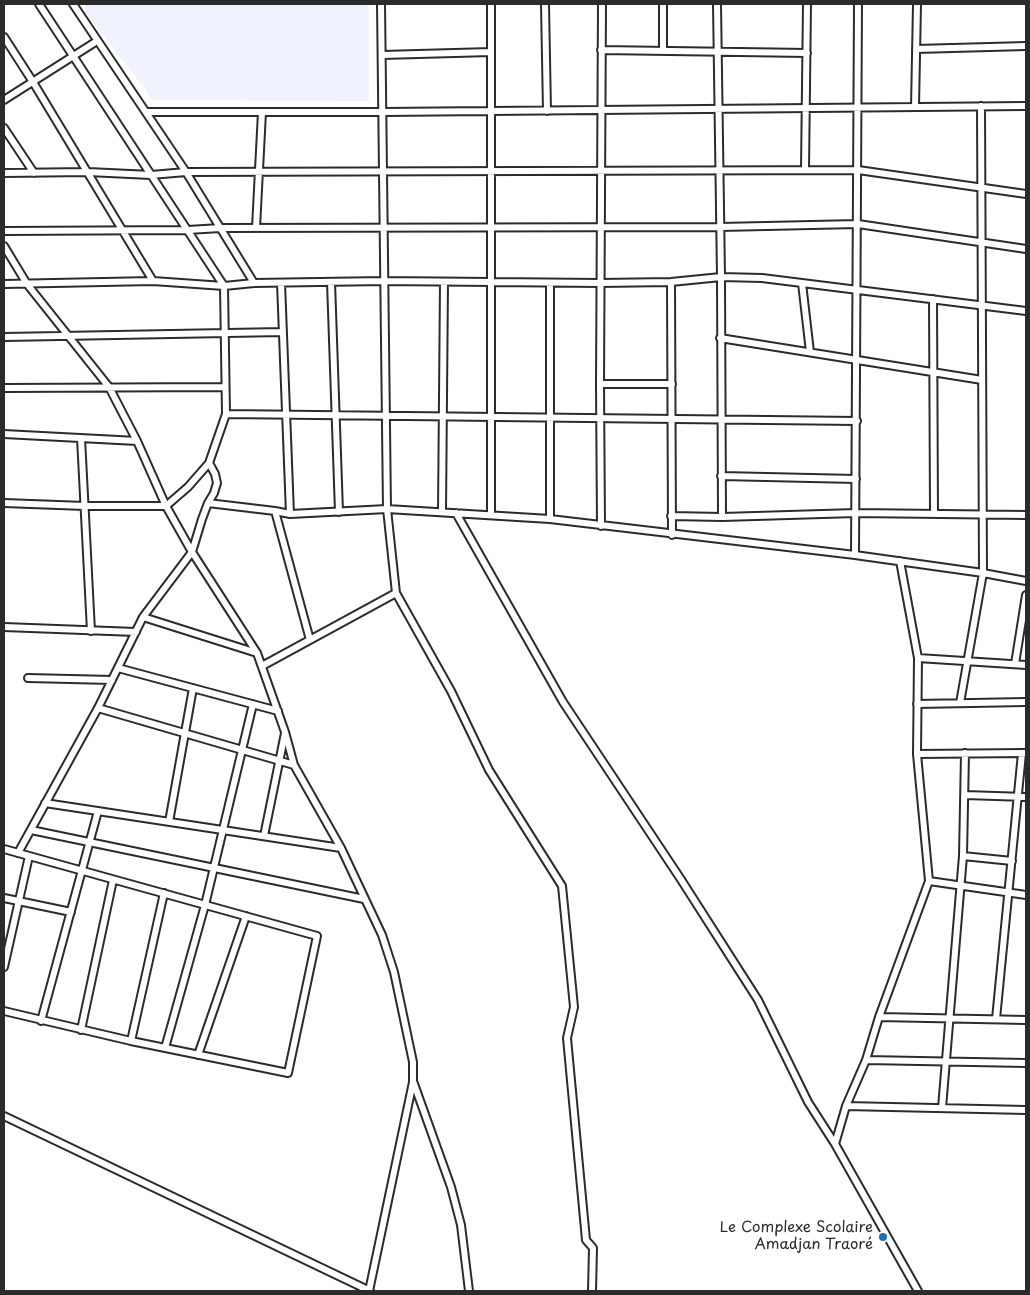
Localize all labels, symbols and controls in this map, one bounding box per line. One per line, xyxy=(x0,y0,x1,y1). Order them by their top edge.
place label: Le Complexe Scolaire Amadjan Traoré xyxy=(720,1219,873,1254)
marker: Le Complexe Scolaire Amadjan Traoré xyxy=(877,1231,889,1243)

